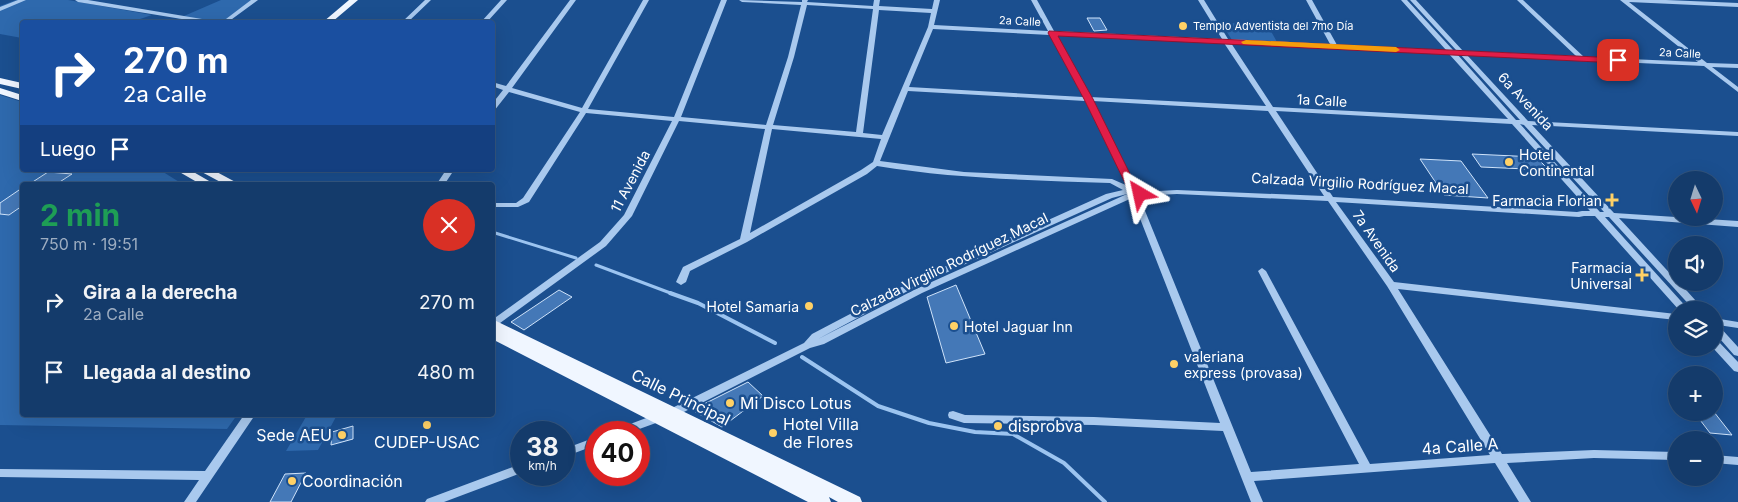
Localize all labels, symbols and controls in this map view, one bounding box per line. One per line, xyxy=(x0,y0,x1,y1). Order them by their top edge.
street label: 2a Calle xyxy=(999,13,1041,29)
place label: Templo Adventista del 7mo Día xyxy=(1193,19,1353,33)
marker: Templo Adventista del 7mo Día xyxy=(1177,20,1189,32)
text: 270 m xyxy=(123,39,229,81)
pin xyxy=(1597,39,1639,81)
icon: right xyxy=(40,40,105,105)
street label: 2a Calle xyxy=(1659,45,1701,61)
icon: arrive xyxy=(1604,46,1632,74)
street label: 6a Avenida xyxy=(1495,68,1557,134)
text: 2a Calle xyxy=(123,81,207,107)
street label: 1a Calle xyxy=(1296,90,1348,110)
icon: arrive xyxy=(106,135,134,163)
text: Luego xyxy=(40,138,96,161)
place label: Hotel Continental xyxy=(1519,146,1594,179)
street label: 11 Avenida xyxy=(607,147,653,215)
marker: Hotel Continental xyxy=(1503,156,1515,168)
position arrow xyxy=(1113,167,1165,219)
street label: Calzada Virgilio Rodríguez Macal xyxy=(1251,169,1469,197)
north arrow xyxy=(1668,171,1722,226)
map controls xyxy=(1668,171,1723,486)
place label: Farmacia Florian xyxy=(1492,192,1602,209)
marker: Farmacia Florian xyxy=(1606,194,1618,206)
text: 2 min xyxy=(40,197,120,233)
button: close xyxy=(423,199,475,251)
street label: 7a Avenida xyxy=(1349,207,1405,275)
street label: Calzada Virgilio Rodríguez Macal xyxy=(847,209,1051,319)
text: 750 m · 19:51 xyxy=(40,234,138,254)
button: sound xyxy=(1668,236,1723,291)
place label: Farmacia Universal xyxy=(1570,259,1632,292)
marker: Farmacia Universal xyxy=(1636,269,1648,281)
text: Gira a la derecha xyxy=(83,281,238,304)
icon: right xyxy=(40,288,68,316)
text: 270 m xyxy=(419,291,475,314)
place label: Hotel Samaria xyxy=(707,298,799,315)
marker: Hotel Samaria xyxy=(803,300,815,312)
button: layers xyxy=(1668,301,1723,356)
text: 2a Calle xyxy=(83,304,144,324)
place label: Hotel Jaguar Inn xyxy=(964,318,1073,335)
marker: Hotel Jaguar Inn xyxy=(948,320,960,332)
place label: valeriana express (provasa) xyxy=(1184,348,1303,381)
icon: arrive xyxy=(40,358,68,386)
marker: valeriana express (provasa) xyxy=(1168,358,1180,370)
text: Llegada al destino xyxy=(83,361,251,384)
text: 480 m xyxy=(417,361,475,384)
street label: Calle Principal xyxy=(628,364,734,430)
button: + xyxy=(1668,366,1723,421)
place label: Mi Disco Lotus xyxy=(740,393,852,413)
marker: Mi Disco Lotus xyxy=(724,397,736,409)
place label: Hotel Villa de Flores xyxy=(783,414,859,452)
place label: disprobva xyxy=(1008,416,1083,436)
marker: CUDEP-USAC xyxy=(421,419,433,431)
marker: disprobva xyxy=(992,420,1004,432)
speed limit sign: 40 xyxy=(585,421,650,486)
place label: Sede AEU xyxy=(256,425,332,445)
marker: Hotel Villa de Flores xyxy=(767,427,779,439)
marker: Sede AEU xyxy=(336,429,348,441)
button: − xyxy=(1668,431,1723,486)
place label: CUDEP-USAC xyxy=(374,432,480,452)
text: 38 xyxy=(526,432,559,462)
street label: 4a Calle A xyxy=(1421,433,1499,459)
text: km/h xyxy=(528,458,557,473)
place label: Coordinación xyxy=(302,471,403,491)
marker: Coordinación xyxy=(286,475,298,487)

